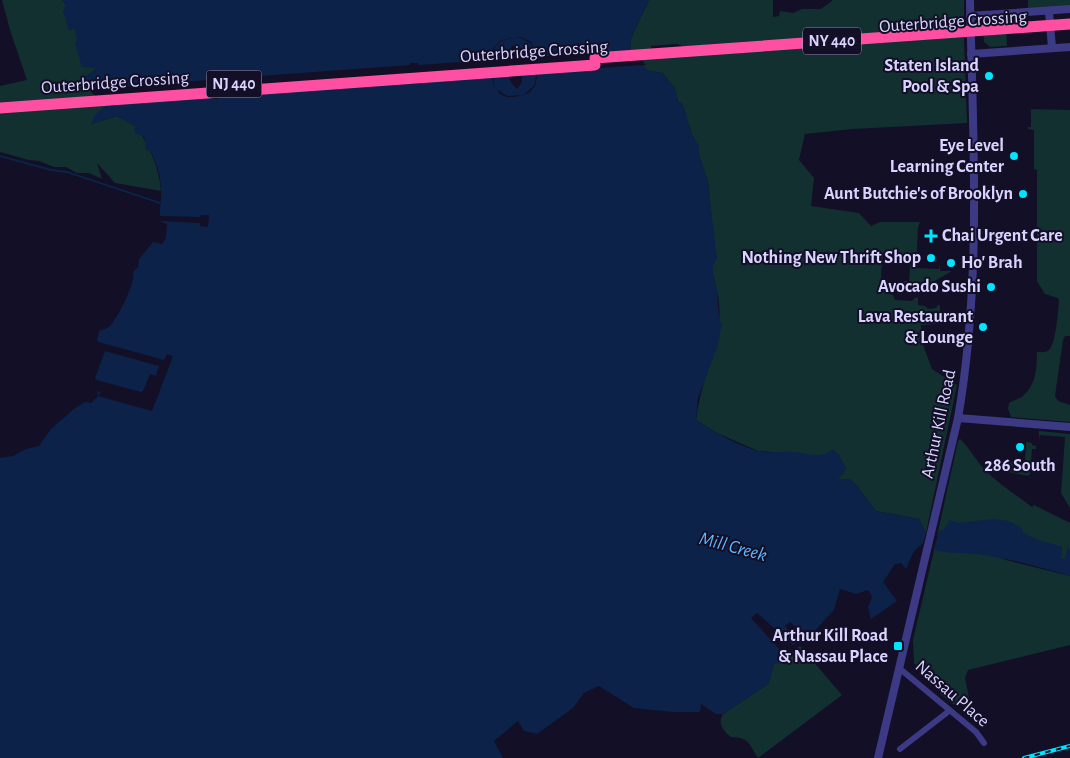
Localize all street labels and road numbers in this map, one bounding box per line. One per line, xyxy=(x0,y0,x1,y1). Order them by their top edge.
street label: Outerbridge Crossing xyxy=(878,8,1028,36)
road number: NY 440 xyxy=(803,27,861,54)
street label: Outerbridge Crossing xyxy=(459,38,609,66)
street label: Outerbridge Crossing xyxy=(40,69,190,97)
road number: NJ 440 xyxy=(206,70,262,98)
street label: Arthur Kill Road xyxy=(919,368,959,480)
street label: Nassau Place xyxy=(912,657,992,731)

